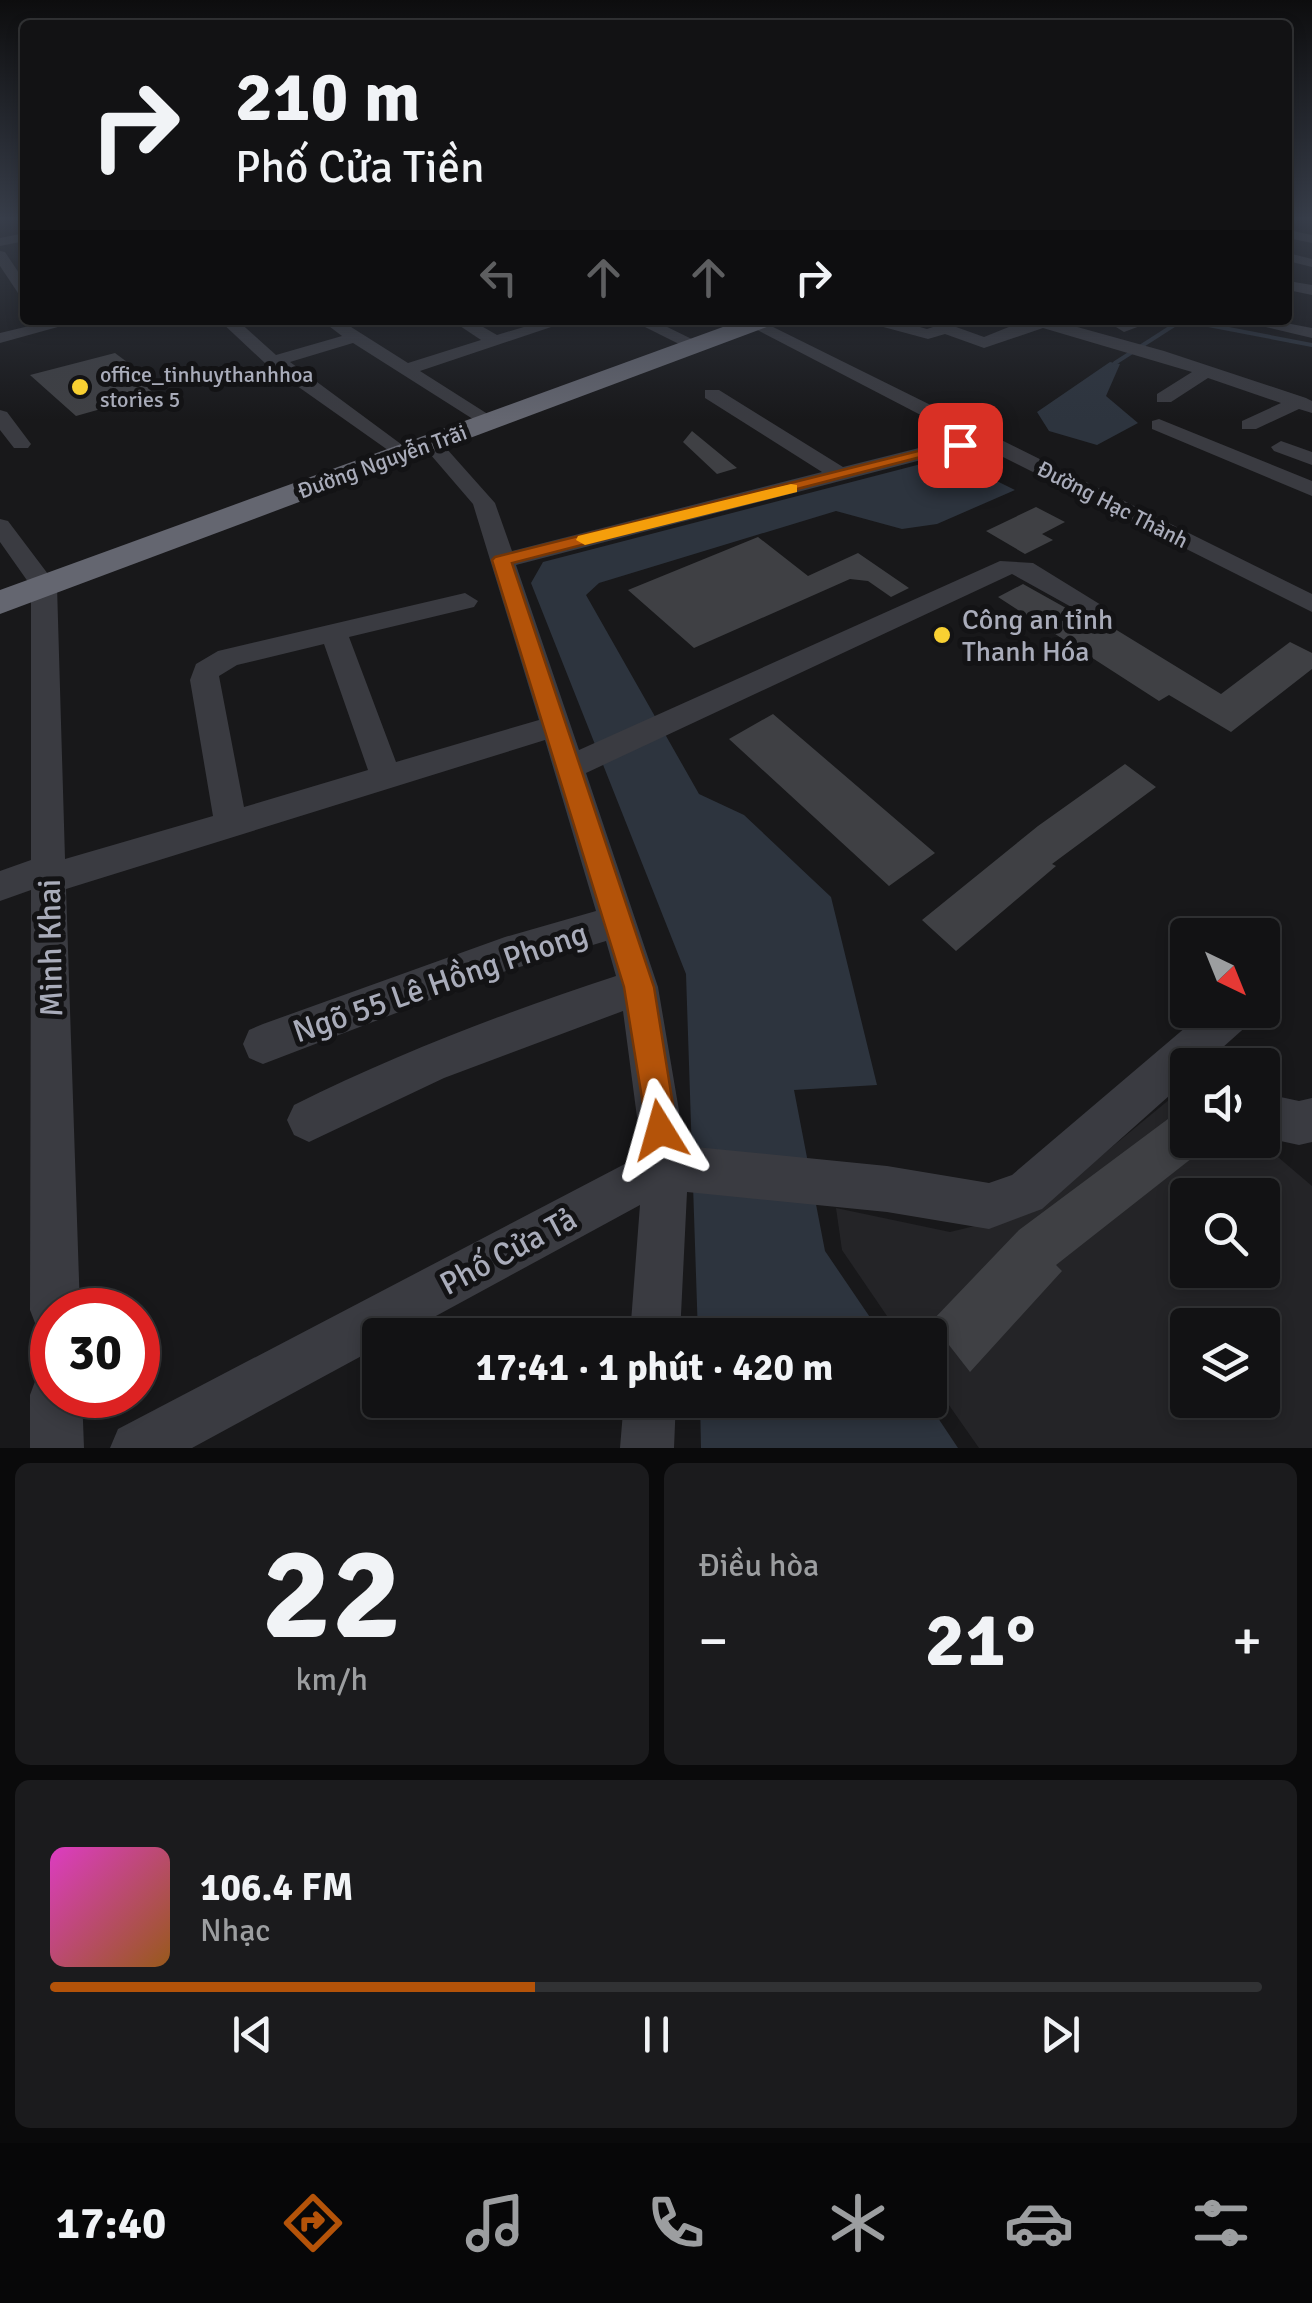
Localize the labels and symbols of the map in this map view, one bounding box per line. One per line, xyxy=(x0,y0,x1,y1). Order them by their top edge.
place label: office_tinhuythanhhoa stories 5 xyxy=(100,361,313,413)
marker: office_tinhuythanhhoa stories 5 xyxy=(69,376,91,398)
pin xyxy=(918,403,1003,488)
street label: Đường Nguyễn Trãi xyxy=(294,418,470,505)
street label: Đường Hạc Thành xyxy=(1033,455,1193,554)
place label: Công an tỉnh Thanh Hóa xyxy=(962,603,1113,669)
marker: Công an tỉnh Thanh Hóa xyxy=(931,624,953,646)
street label: Minh Khai xyxy=(30,879,71,1017)
street label: Ngõ 55 Lê Hồng Phong xyxy=(288,914,593,1051)
north arrow xyxy=(1170,918,1280,1028)
position arrow xyxy=(608,1078,712,1182)
street label: Phố Cửa Tả xyxy=(433,1199,583,1304)
speed limit sign: 30 xyxy=(30,1288,160,1418)

